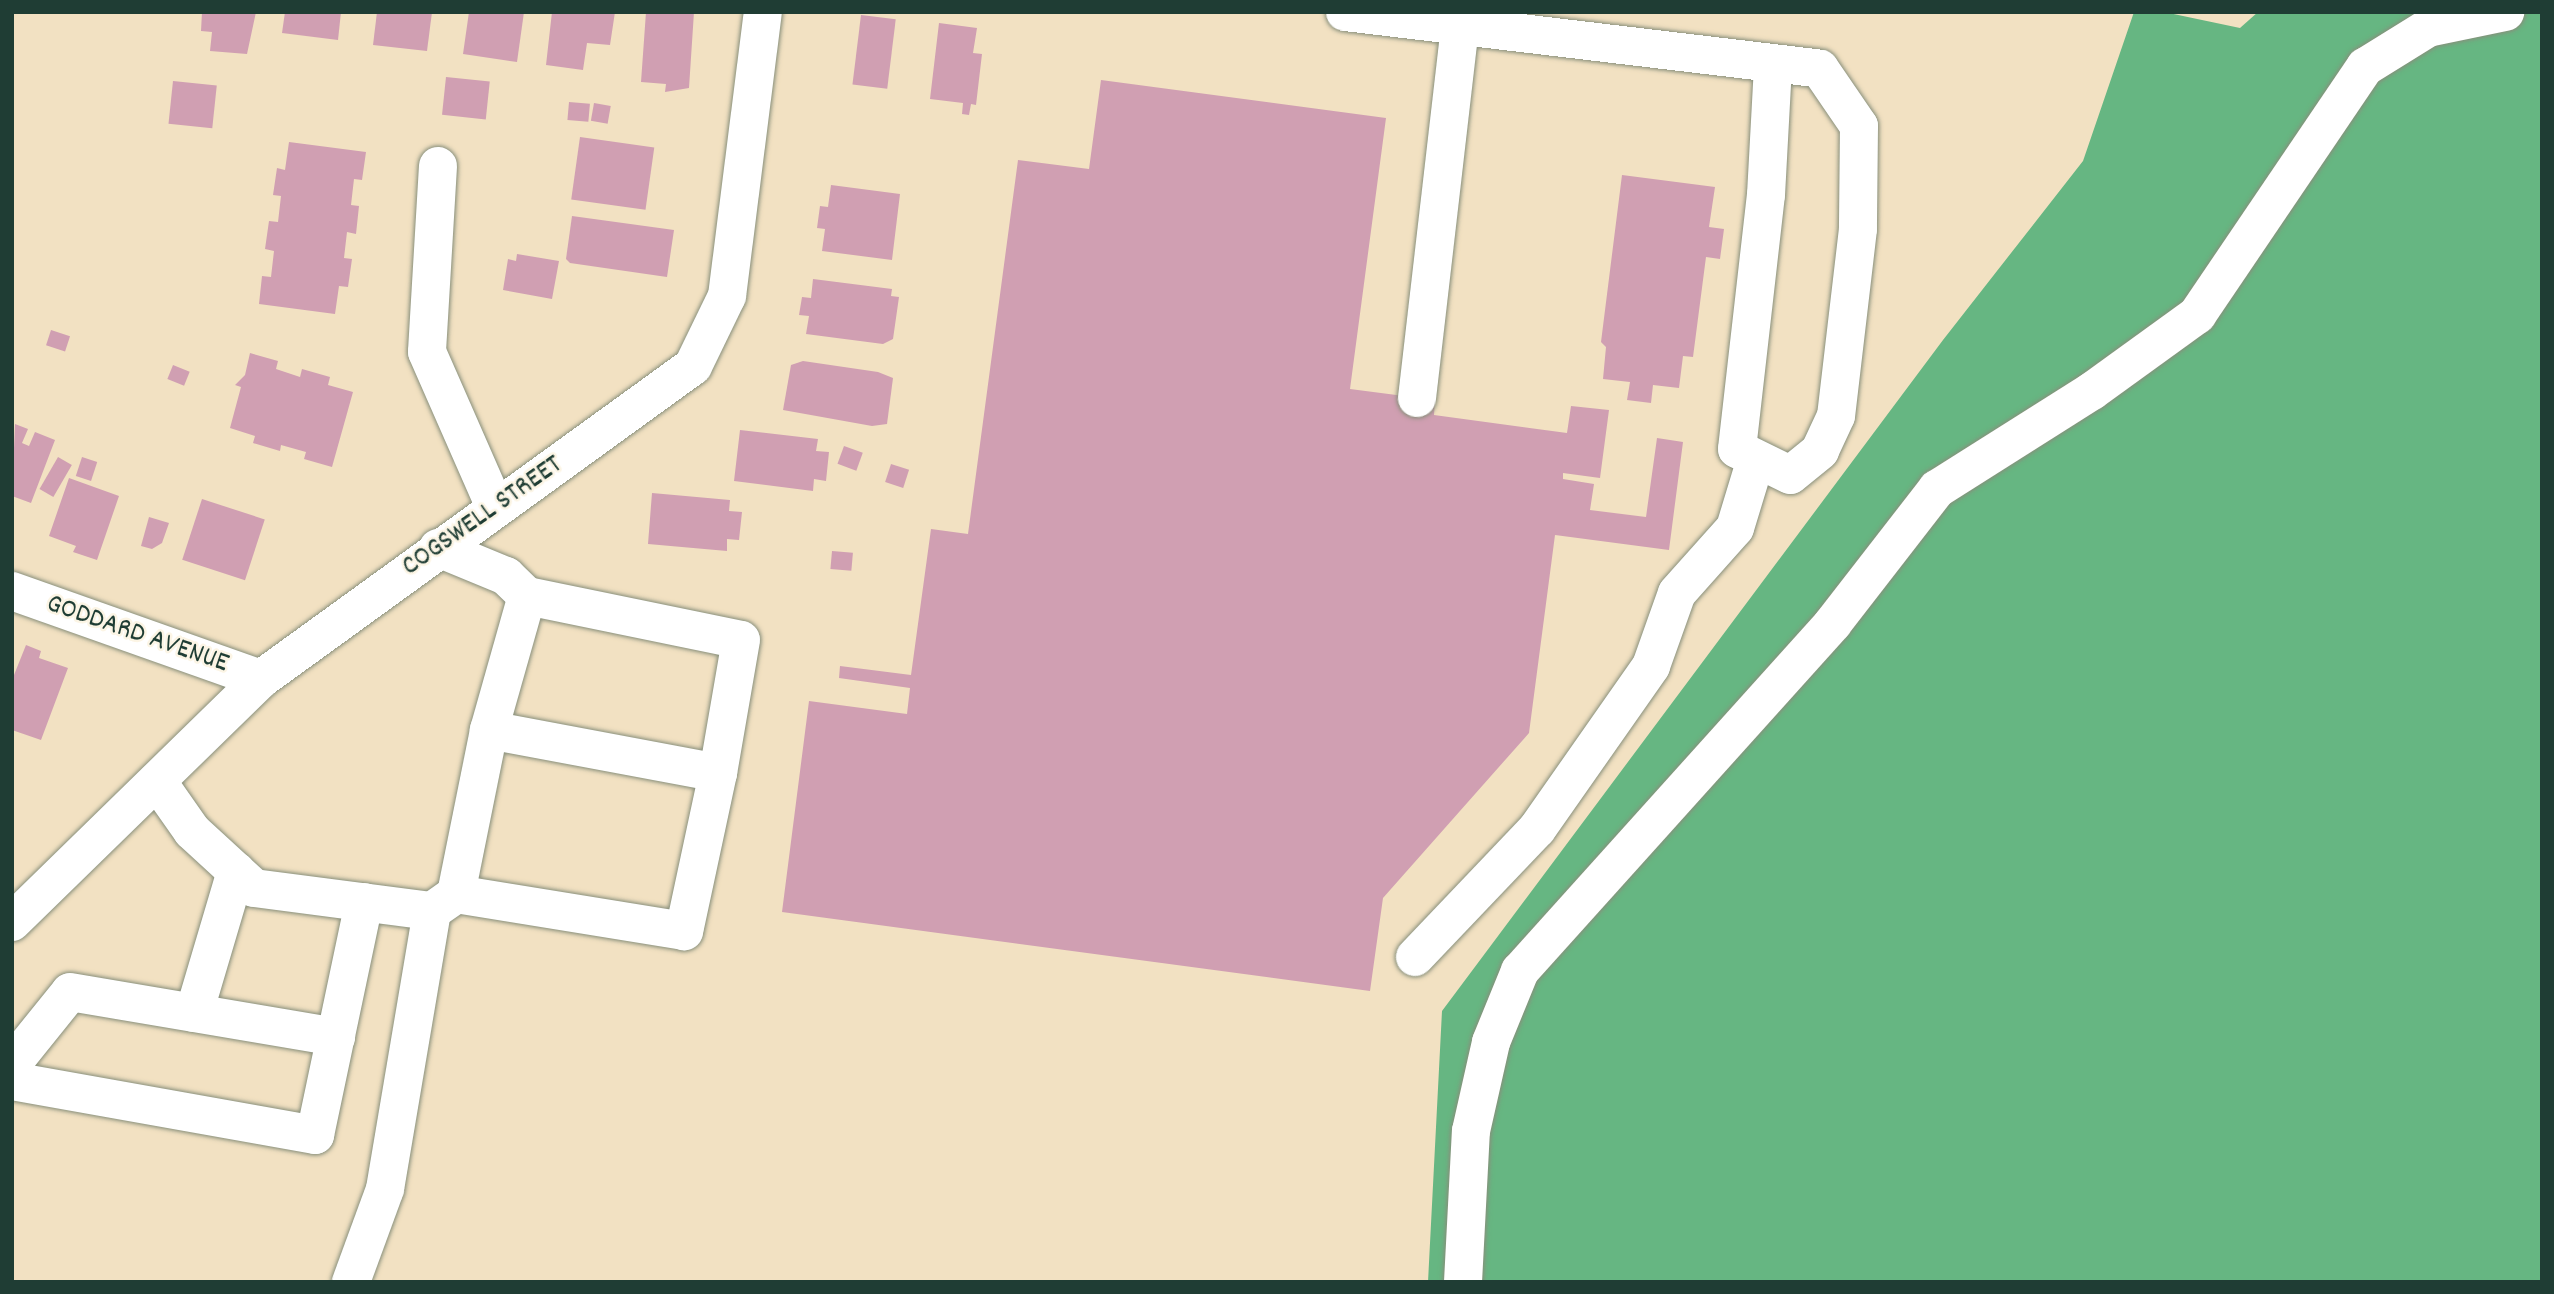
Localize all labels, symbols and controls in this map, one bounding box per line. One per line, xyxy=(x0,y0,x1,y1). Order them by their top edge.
street label: COGSWELL STREET xyxy=(396,449,570,585)
street label: GODDARD AVENUE xyxy=(42,588,232,682)

